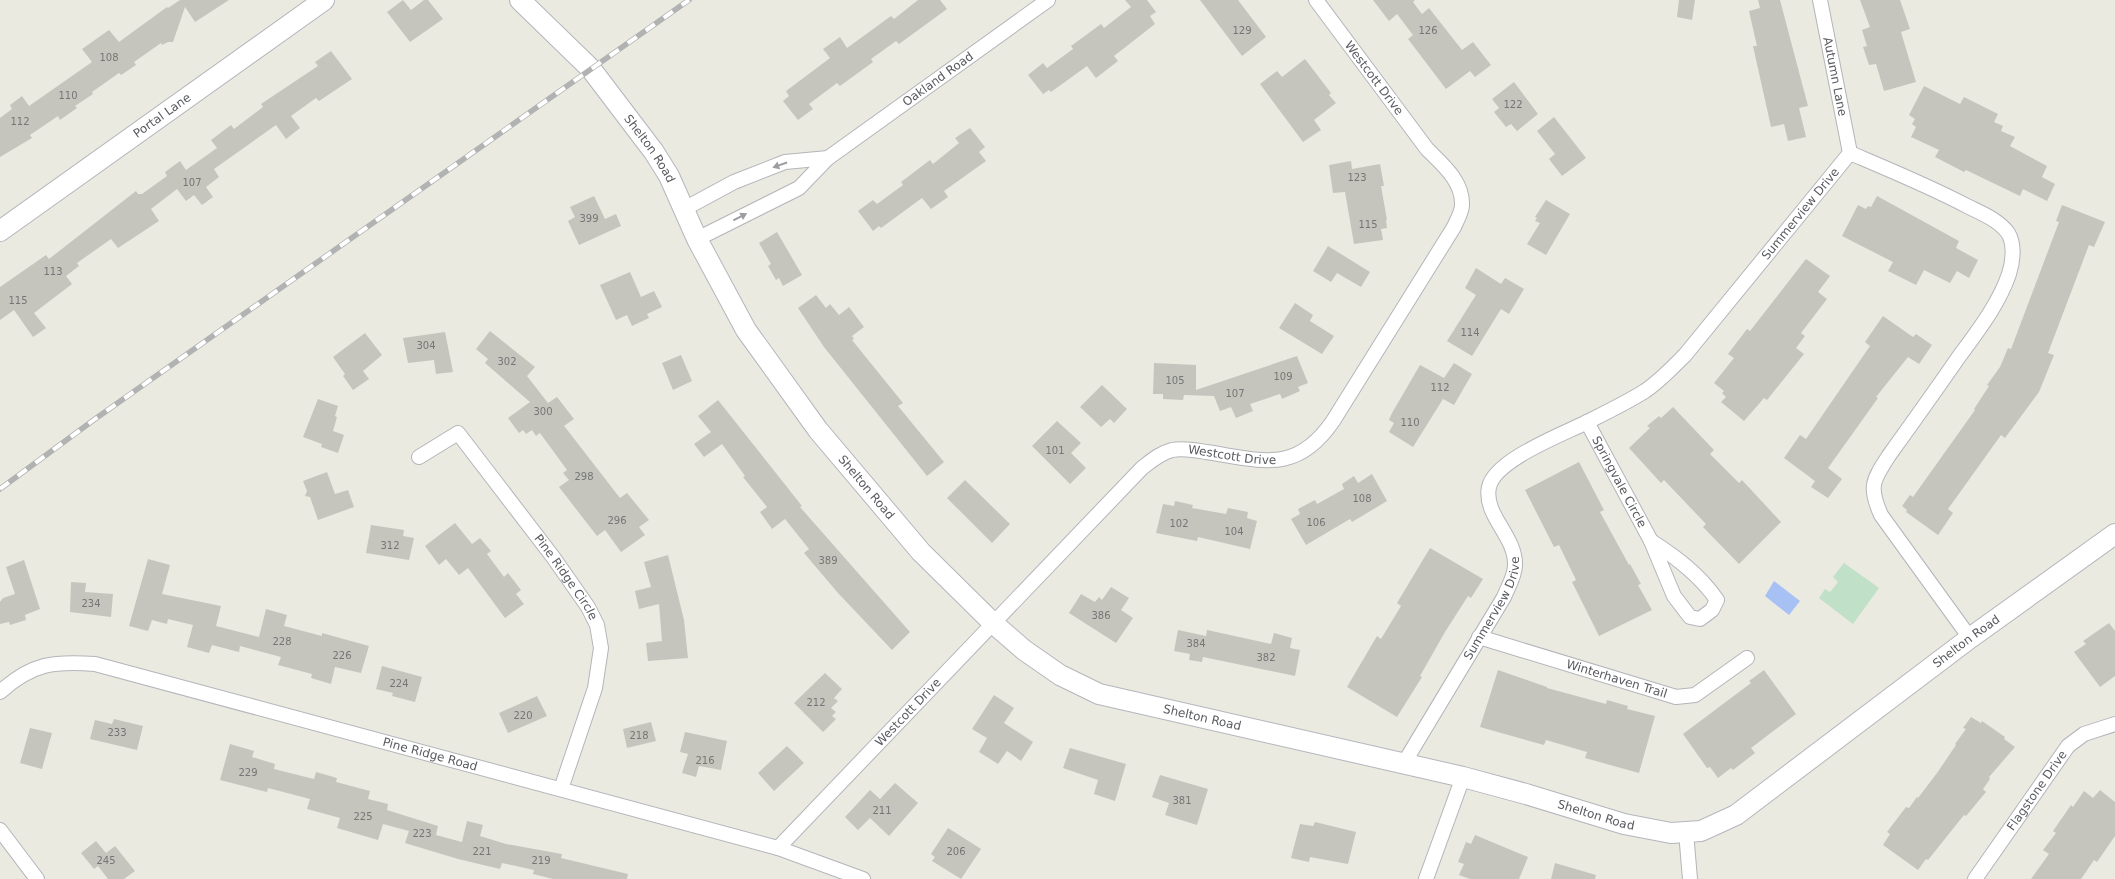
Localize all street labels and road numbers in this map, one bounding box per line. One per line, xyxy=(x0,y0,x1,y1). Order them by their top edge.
street label: Autumn Lane xyxy=(1820,36,1850,117)
street label: Westcott Drive xyxy=(1342,38,1406,118)
street label: Oakland Road xyxy=(900,49,976,109)
street label: Portal Lane xyxy=(131,90,194,141)
street label: Shelton Road xyxy=(621,112,678,185)
street label: Summerview Drive xyxy=(1759,165,1842,263)
street label: Springvale Circle xyxy=(1589,434,1649,530)
street label: Westcott Drive xyxy=(1187,442,1277,467)
street label: Shelton Road xyxy=(835,452,897,522)
street label: Pine Ridge Circle xyxy=(531,532,600,622)
street label: Summerview Drive xyxy=(1461,556,1522,662)
street label: Shelton Road xyxy=(1930,612,2002,671)
street label: Winterhaven Trail xyxy=(1565,657,1669,701)
street label: Westcott Drive xyxy=(872,675,944,749)
street label: Shelton Road xyxy=(1162,702,1243,733)
street label: Pine Ridge Road xyxy=(381,735,479,774)
street label: Flagstone Drive xyxy=(2004,748,2070,833)
street label: Shelton Road xyxy=(1556,797,1636,833)

